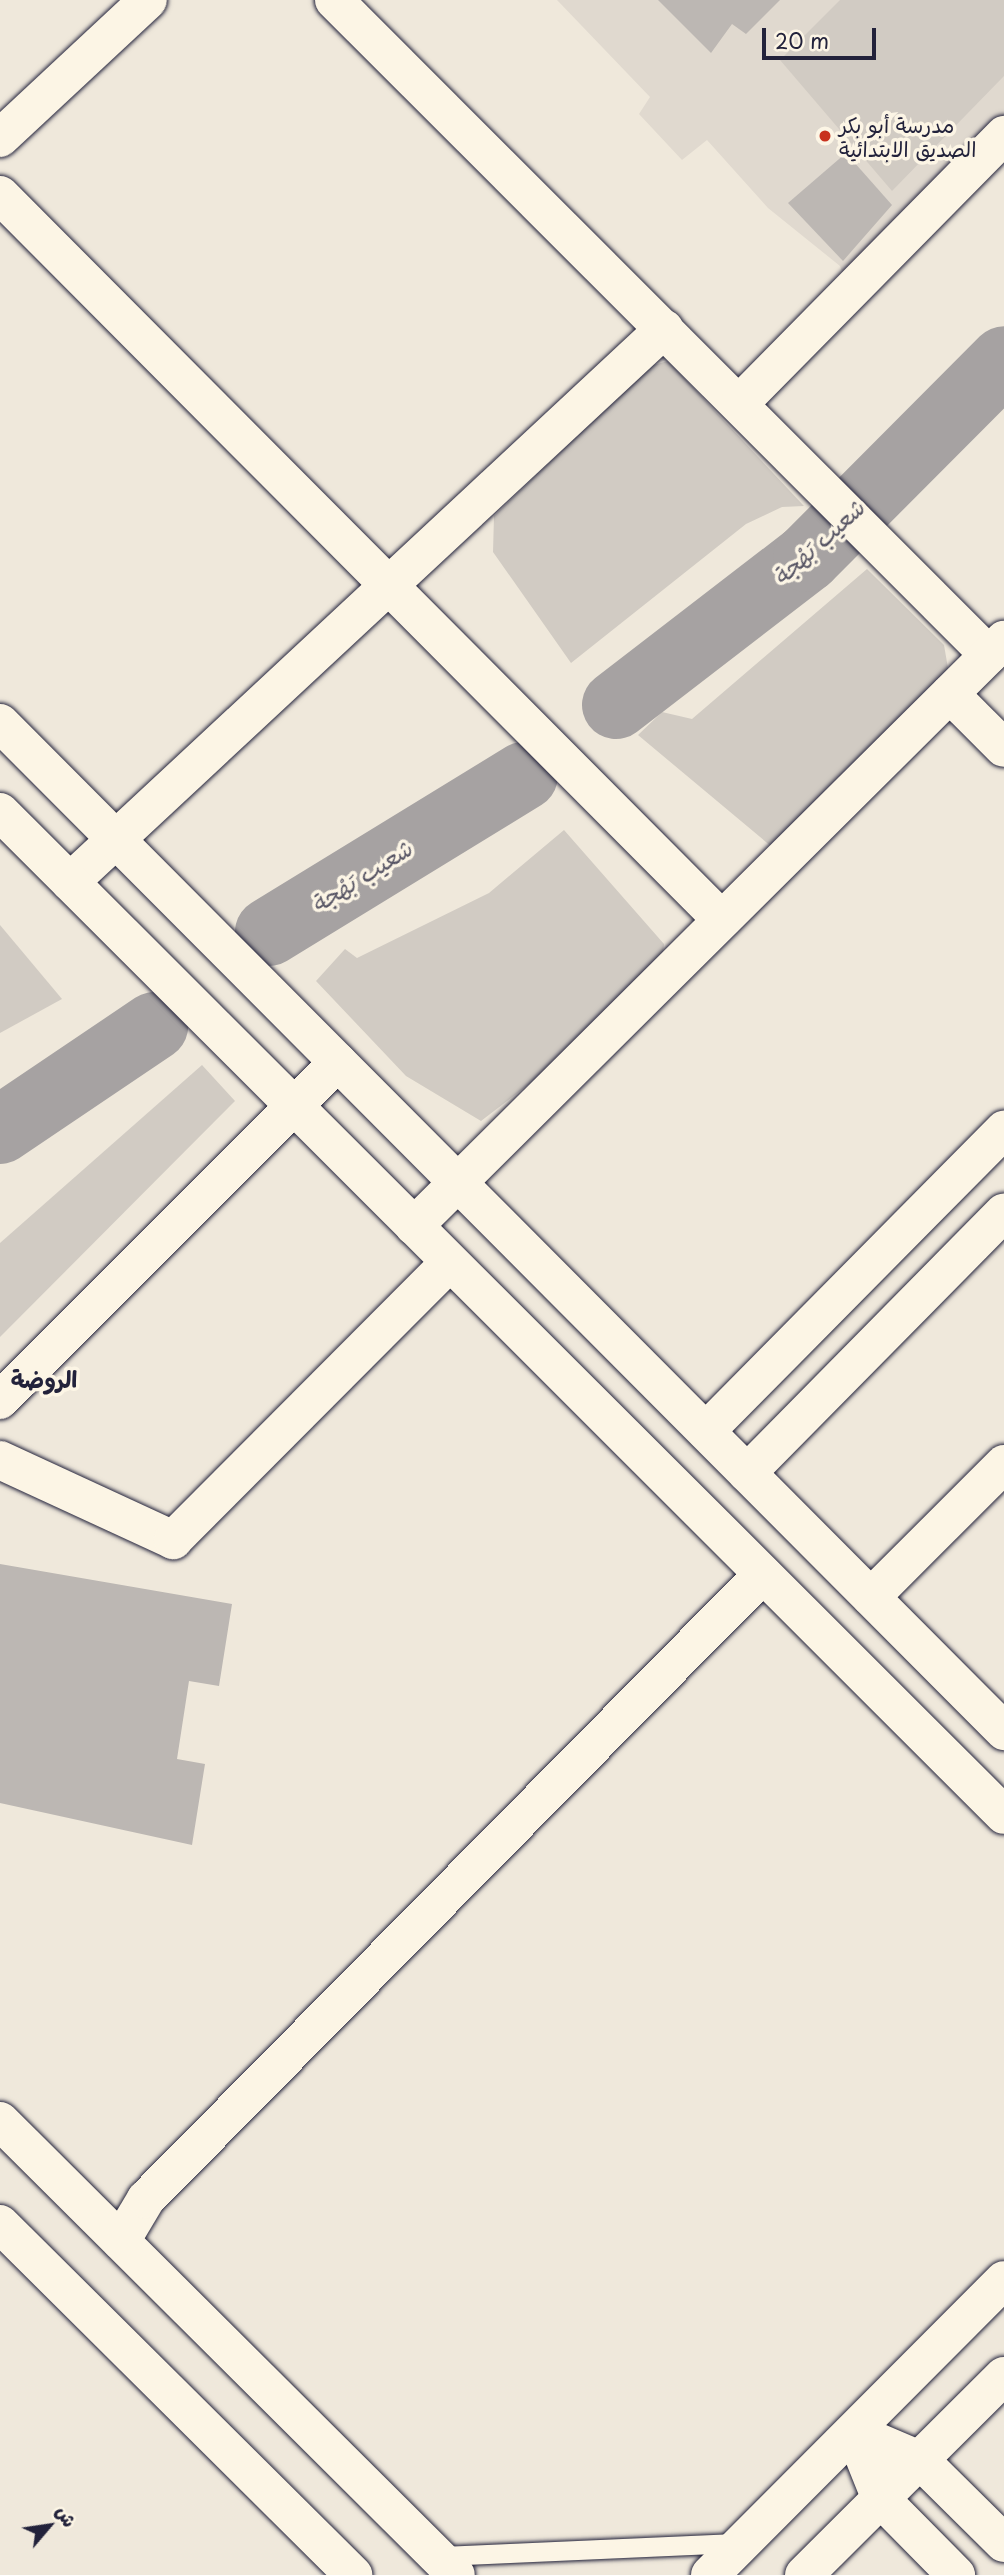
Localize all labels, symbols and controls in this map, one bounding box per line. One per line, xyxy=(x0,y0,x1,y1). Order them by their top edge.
scale bar xyxy=(766,14,880,58)
text: 20 m xyxy=(775,24,829,56)
place label: مدرسة أبو بكر الصديق الابتدائية xyxy=(839,111,976,161)
marker: مدرسة أبو بكر الصديق الابتدائية xyxy=(817,128,833,144)
water label: شعيب بَهْجة xyxy=(767,494,869,590)
water label: شعيب بَهْجة xyxy=(306,834,416,918)
district label: الروضة xyxy=(11,1365,77,1393)
north arrow xyxy=(14,2491,84,2561)
text: ش xyxy=(50,2500,85,2532)

